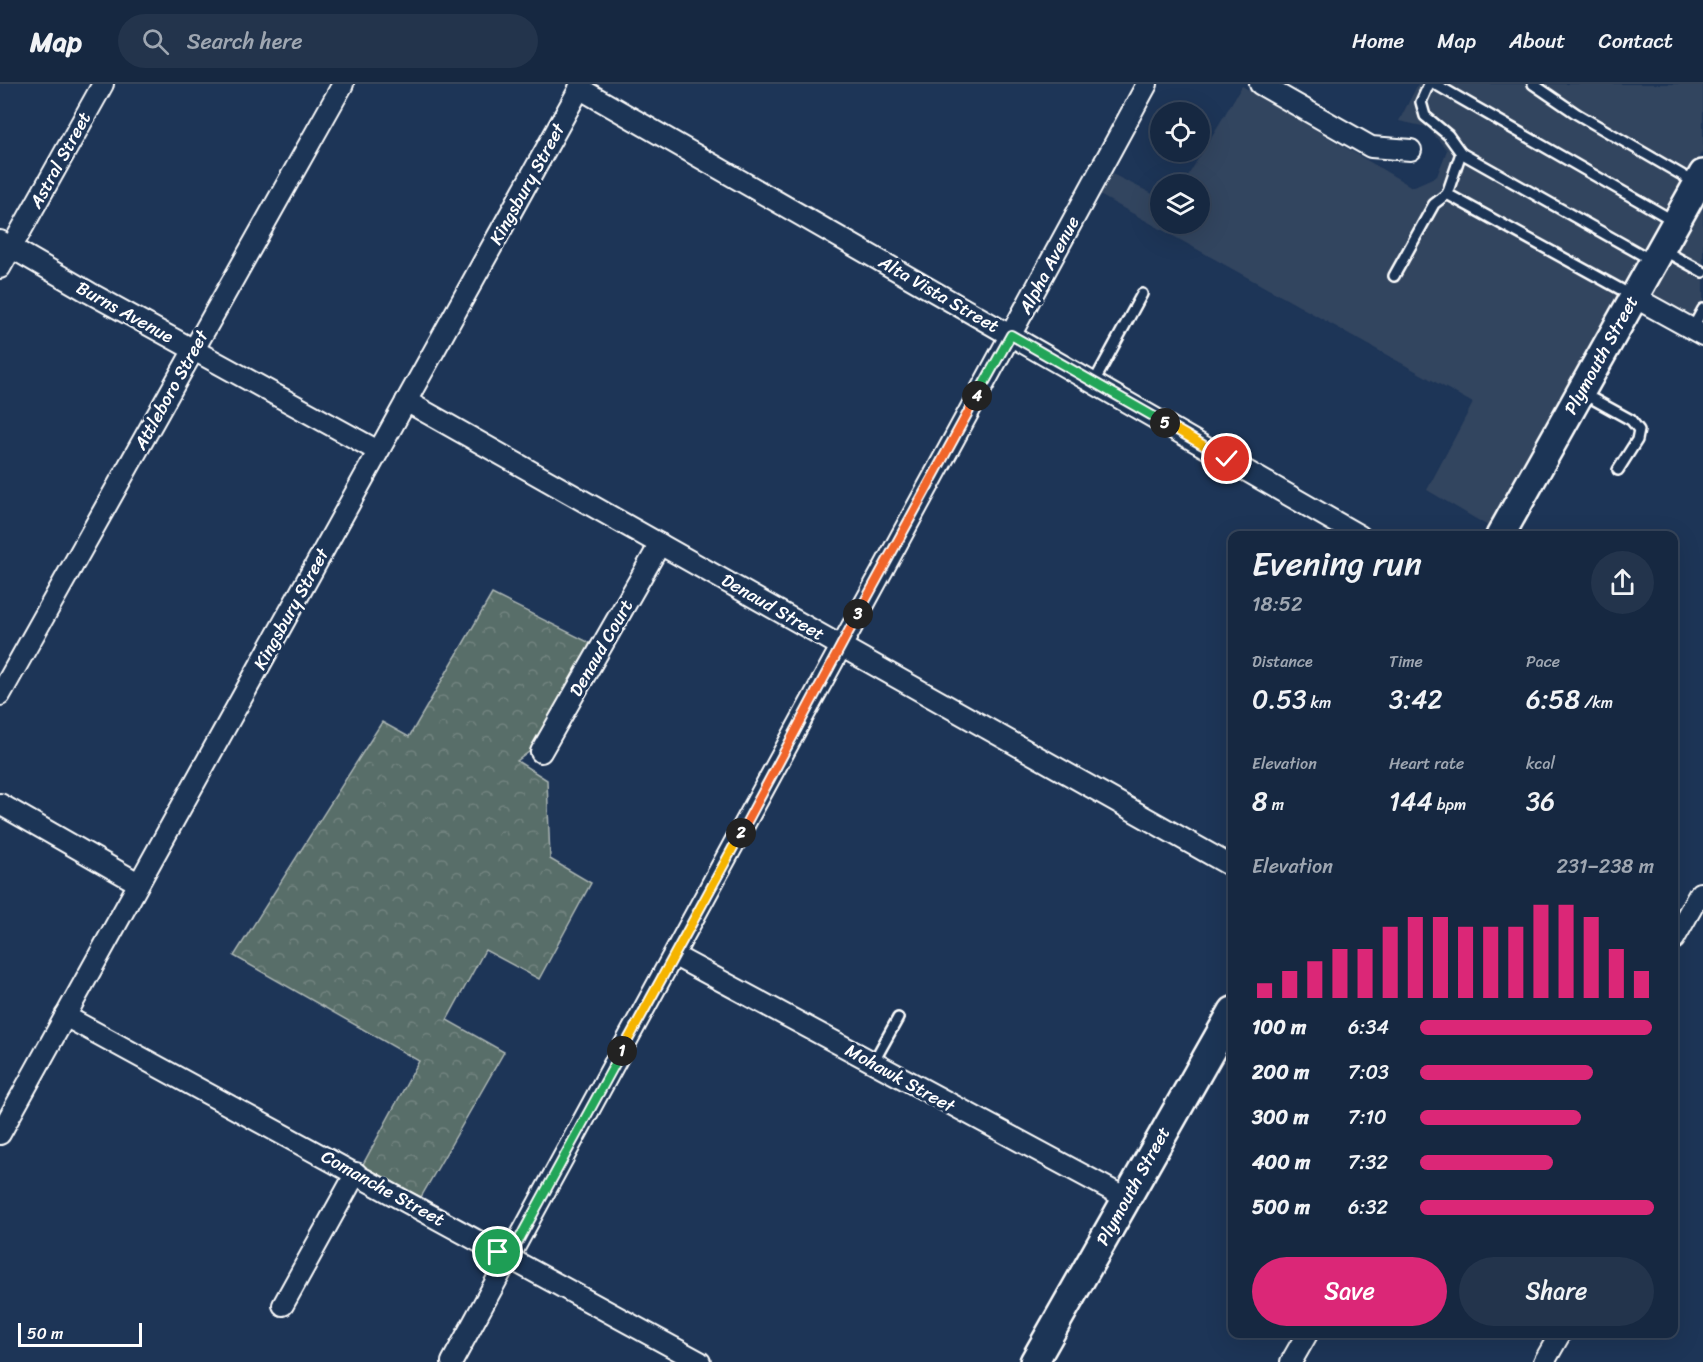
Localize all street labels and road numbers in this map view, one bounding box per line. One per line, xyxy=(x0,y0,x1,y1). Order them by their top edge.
street label: Astral Street xyxy=(20,106,100,215)
street label: Kingsbury Street xyxy=(480,116,574,251)
street label: Alpha Avenue xyxy=(1009,210,1088,321)
street label: Alta Vista Street xyxy=(872,246,1006,342)
street label: Burns Avenue xyxy=(70,272,180,352)
street label: Plymouth Street xyxy=(1555,289,1647,421)
street label: Attleboro Street xyxy=(124,323,218,457)
street label: Kingsbury Street xyxy=(244,541,338,676)
street label: Denaud Street xyxy=(715,564,831,650)
street label: Denaud Court xyxy=(560,593,642,703)
street label: Mohawk Street xyxy=(839,1035,961,1122)
street label: Plymouth Street xyxy=(1087,1120,1179,1252)
street label: Comanche Street xyxy=(315,1141,451,1235)

